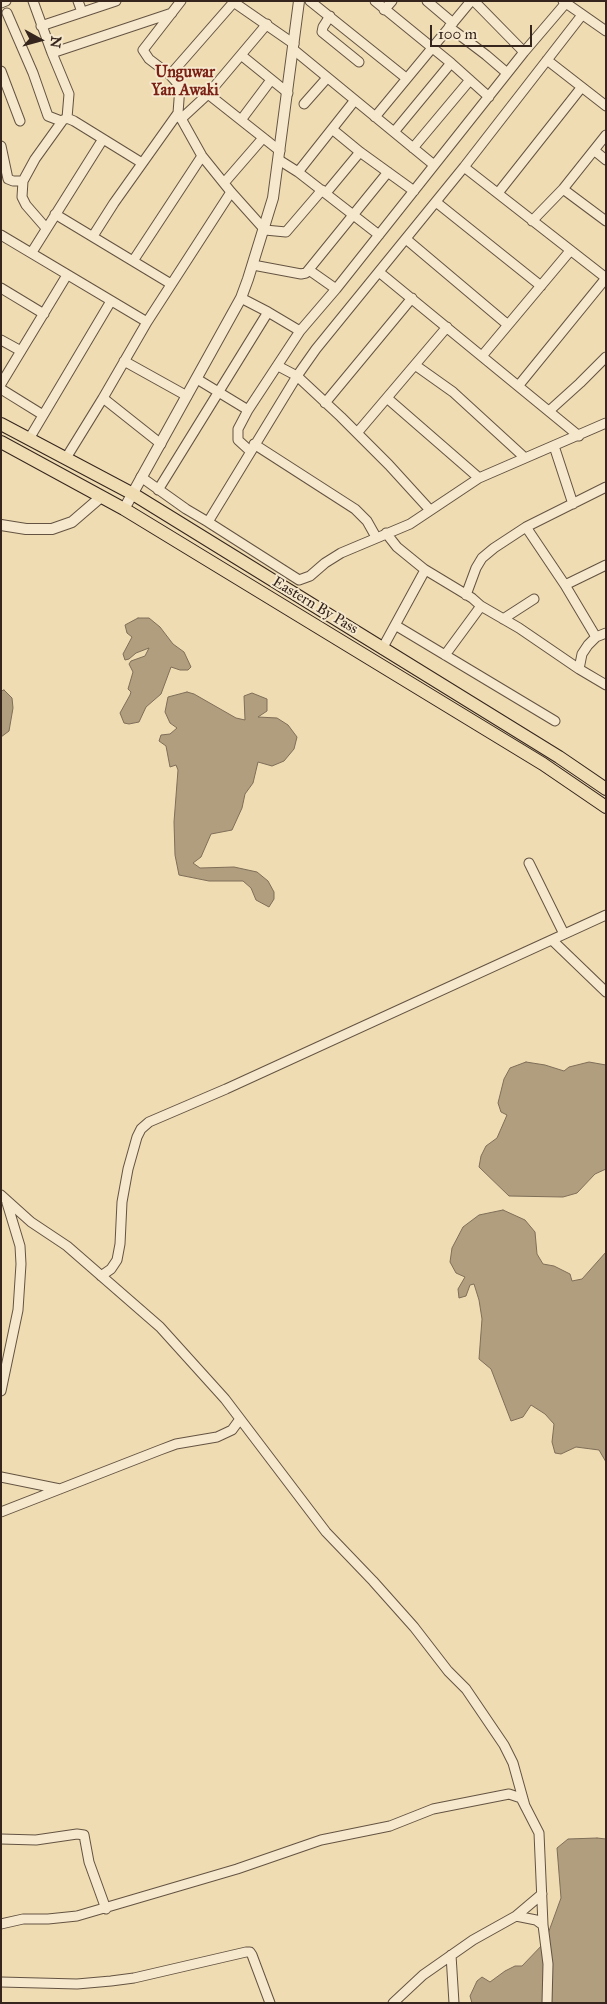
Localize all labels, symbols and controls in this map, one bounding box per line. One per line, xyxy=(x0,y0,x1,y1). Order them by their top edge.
north arrow xyxy=(15,15,65,65)
scale bar xyxy=(432,15,534,47)
text: 100 m xyxy=(438,25,477,43)
text: N xyxy=(46,35,65,49)
district label: Unguwar Yan Awaki xyxy=(151,63,219,101)
street label: Eastern By Pass xyxy=(269,573,361,639)

